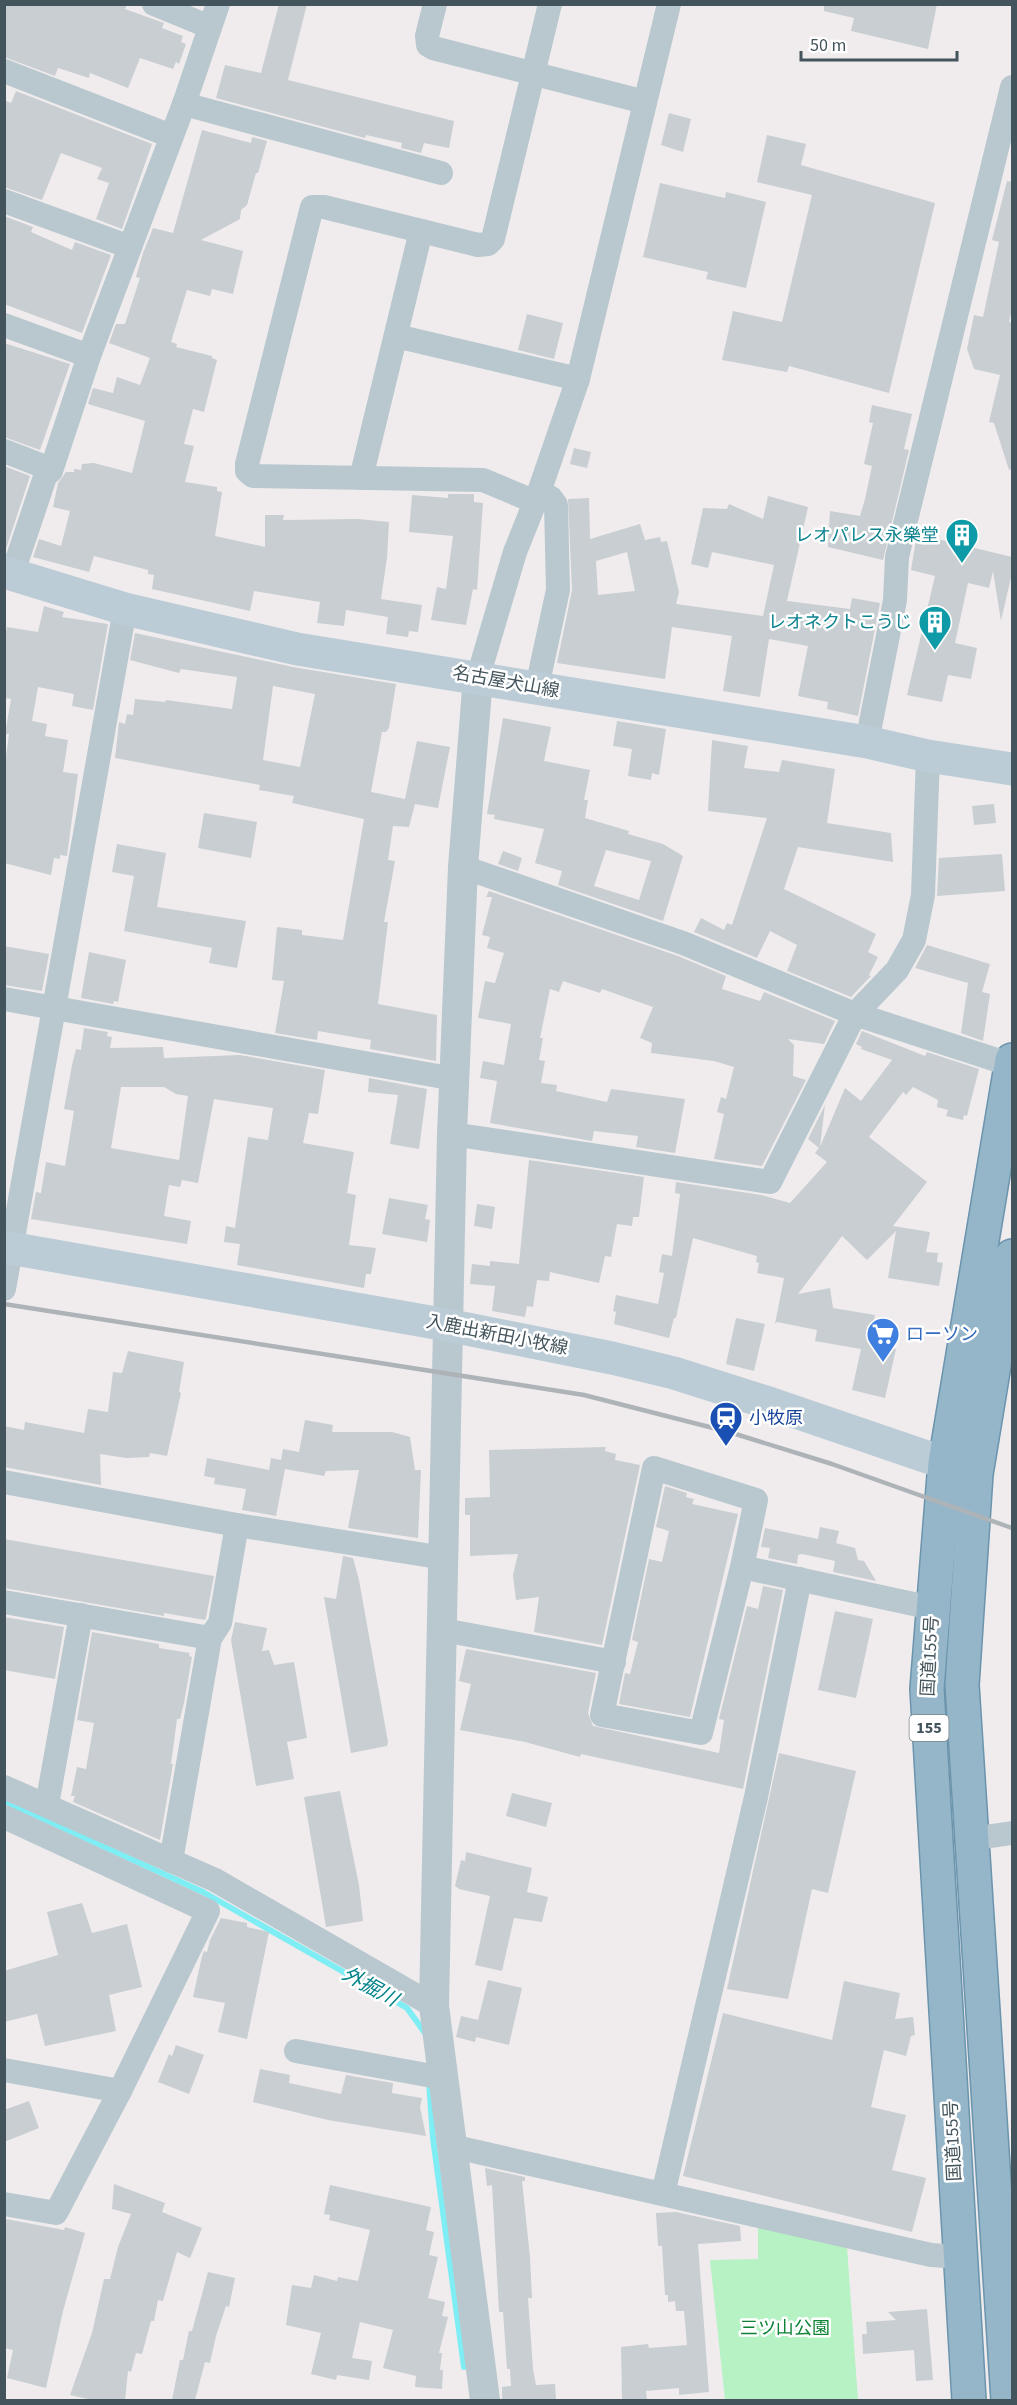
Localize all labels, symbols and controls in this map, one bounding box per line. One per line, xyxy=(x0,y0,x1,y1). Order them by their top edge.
scale bar xyxy=(801,24,957,62)
text: 50 m xyxy=(810,33,846,58)
building icon: レオパレス永樂堂 xyxy=(944,517,980,564)
place label: レオパレス永樂堂 xyxy=(795,523,939,548)
building icon: レオネクトこうじ xyxy=(917,604,953,651)
place label: レオネクトこうじ xyxy=(768,610,912,635)
street label: 名古屋犬山線 xyxy=(451,660,561,704)
street label: 入鹿出新田小牧線 xyxy=(424,1309,570,1361)
supermarket icon: ローソン xyxy=(865,1316,901,1363)
place label: ローソン xyxy=(906,1322,978,1347)
station icon: 小牧原 xyxy=(708,1400,744,1447)
place label: 小牧原 xyxy=(749,1406,803,1431)
street label: 国道155号 xyxy=(915,1615,945,1697)
road number: 155 xyxy=(910,1715,948,1741)
water label: 外掘川 xyxy=(337,1960,405,2015)
street label: 国道155号 xyxy=(938,2100,968,2182)
park label: 三ツ山公園 xyxy=(740,2316,830,2341)

